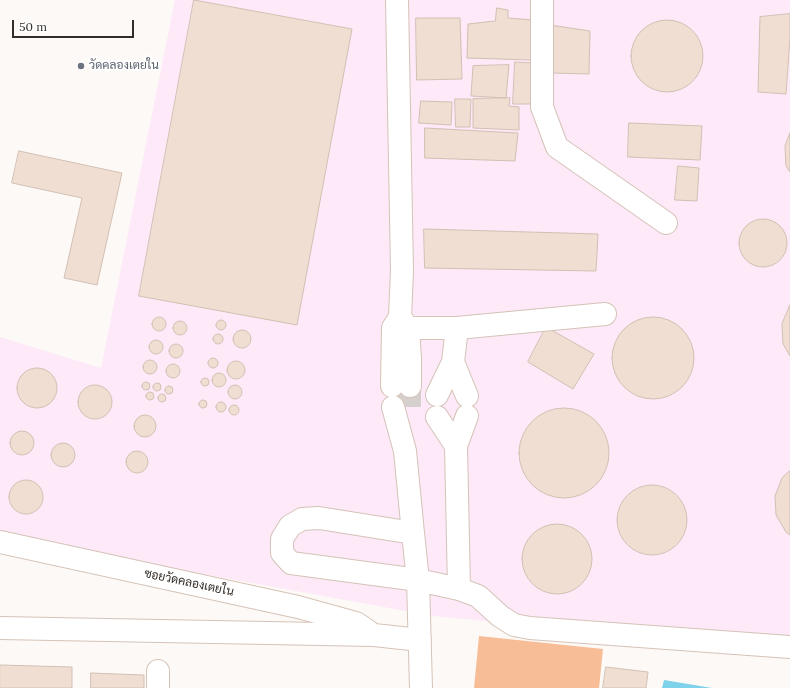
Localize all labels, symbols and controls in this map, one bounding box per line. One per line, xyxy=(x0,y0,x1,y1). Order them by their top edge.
scale bar xyxy=(14,12,136,38)
text: 50 m xyxy=(19,19,47,34)
place label: วัดคลองเตยใน xyxy=(89,59,159,73)
marker: วัดคลองเตยใน xyxy=(76,61,86,71)
street label: ซอยวัดคลองเตยใน xyxy=(143,566,235,600)

